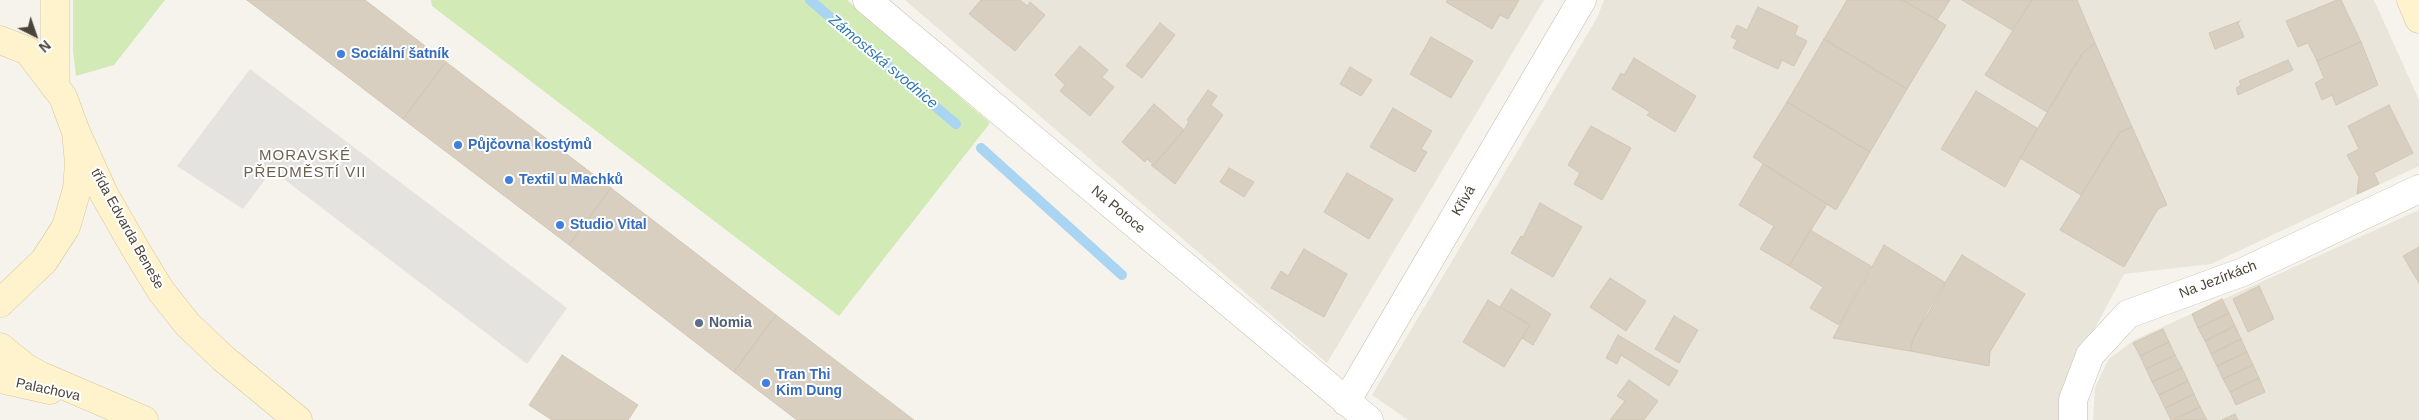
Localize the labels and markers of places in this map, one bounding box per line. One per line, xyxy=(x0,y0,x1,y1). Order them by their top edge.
place label: Sociální šatník xyxy=(351,46,449,62)
marker: Sociální šatník xyxy=(335,48,347,60)
place label: Půjčovna kostýmů xyxy=(468,137,592,153)
marker: Půjčovna kostýmů xyxy=(452,139,464,151)
place label: Textil u Machků xyxy=(519,172,623,188)
marker: Textil u Machků xyxy=(503,174,515,186)
place label: Studio Vital xyxy=(570,217,647,233)
marker: Studio Vital xyxy=(554,219,566,231)
place label: Nomia xyxy=(709,315,752,331)
marker: Nomia xyxy=(693,317,705,329)
place label: Tran Thi Kim Dung xyxy=(776,367,842,400)
marker: Tran Thi Kim Dung xyxy=(760,377,772,389)

